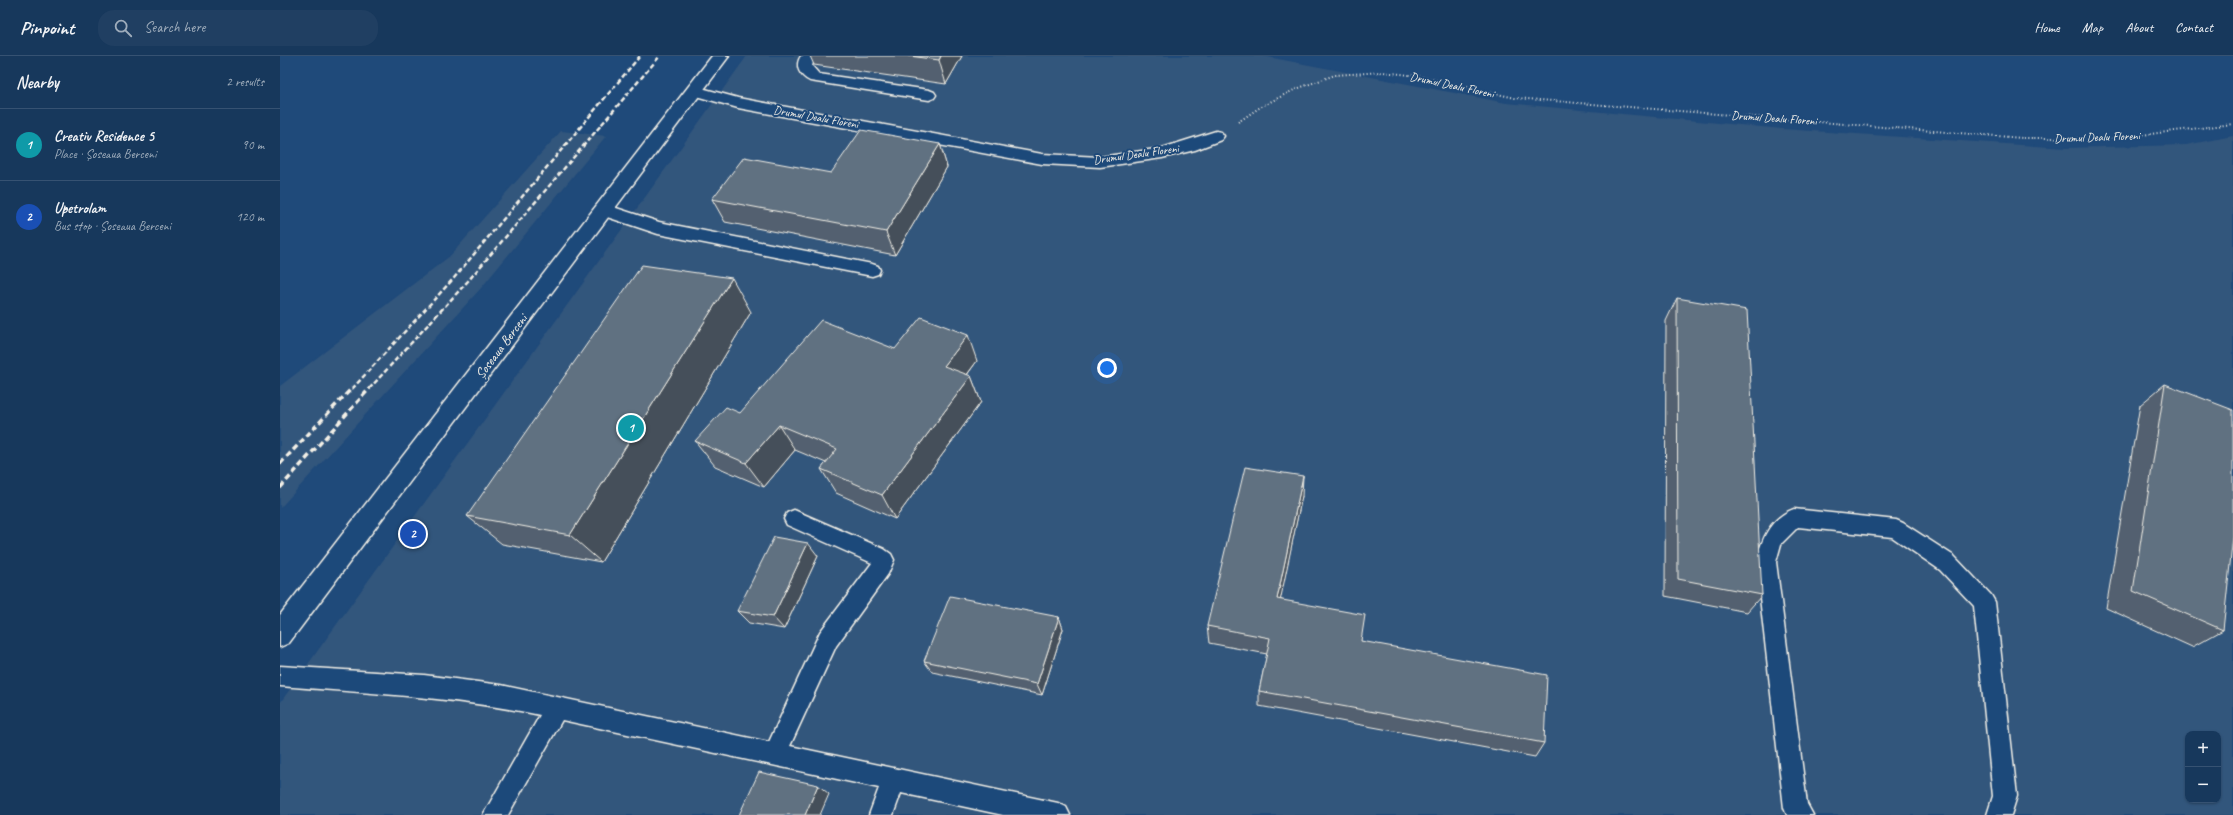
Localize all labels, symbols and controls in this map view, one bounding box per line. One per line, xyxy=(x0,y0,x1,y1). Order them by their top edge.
search box xyxy=(98,10,378,46)
text: Pinpoint xyxy=(20,16,74,40)
icon: search xyxy=(112,17,134,39)
text: Search here xyxy=(144,18,205,37)
text: Home xyxy=(2034,19,2060,36)
text: Map xyxy=(2082,19,2103,36)
text: About xyxy=(2125,19,2153,36)
text: Contact xyxy=(2175,19,2213,36)
street label: Drumul Dealu Floreni xyxy=(1408,68,1497,102)
text: Nearby xyxy=(16,72,59,93)
text: 2 results xyxy=(226,74,264,90)
street label: Drumul Dealu Floreni xyxy=(772,102,861,133)
street label: Drumul Dealu Floreni xyxy=(1731,107,1819,129)
text: Creativ Residence 5 xyxy=(54,127,154,146)
street label: Drumul Dealu Floreni xyxy=(2054,127,2142,146)
text: 1 xyxy=(26,137,32,153)
text: 90 m xyxy=(242,137,264,153)
street label: Drumul Dealu Floreni xyxy=(1092,140,1181,168)
text: Place · Șoseaua Berceni xyxy=(54,146,156,162)
text: Upetrolam xyxy=(54,199,106,218)
text: 2 xyxy=(26,209,32,225)
text: 120 m xyxy=(236,209,264,225)
text: Bus stop · Șoseaua Berceni xyxy=(54,218,171,234)
street label: Șoseaua Berceni xyxy=(472,309,533,382)
your location xyxy=(1097,358,1117,378)
pin: 1 xyxy=(618,413,644,443)
pin: 2 xyxy=(400,519,426,549)
map controls xyxy=(2185,731,2221,803)
button: + xyxy=(2185,731,2221,767)
button: − xyxy=(2185,767,2221,803)

